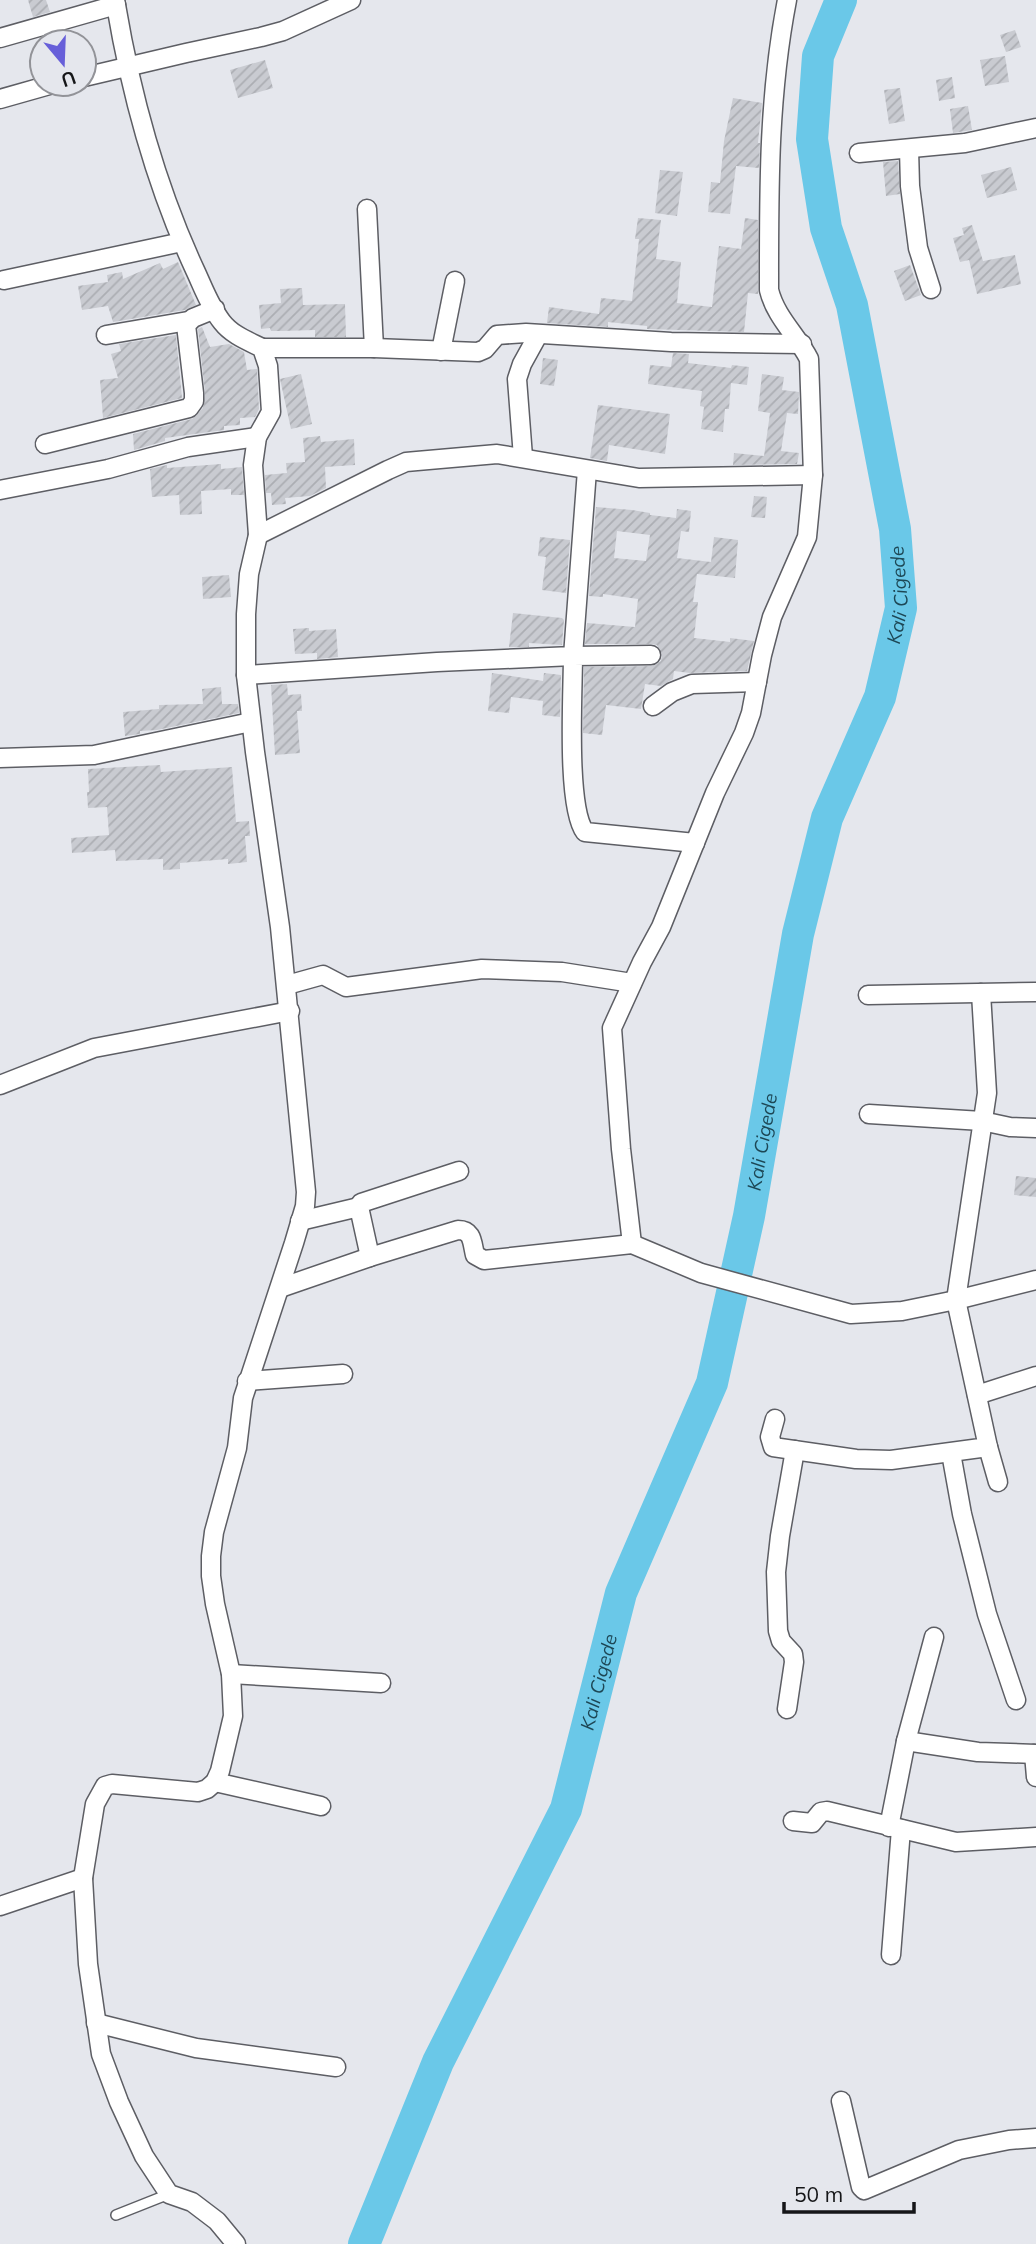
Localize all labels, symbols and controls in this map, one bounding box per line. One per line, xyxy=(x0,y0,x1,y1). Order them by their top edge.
north arrow xyxy=(28,28,98,98)
text: U xyxy=(58,65,79,93)
water label: Kali Cigede xyxy=(881,545,913,646)
water label: Kali Cigede xyxy=(742,1091,782,1193)
water label: Kali Cigede xyxy=(575,1631,622,1733)
scale bar xyxy=(784,2170,914,2214)
text: 50 m xyxy=(794,2181,843,2207)

